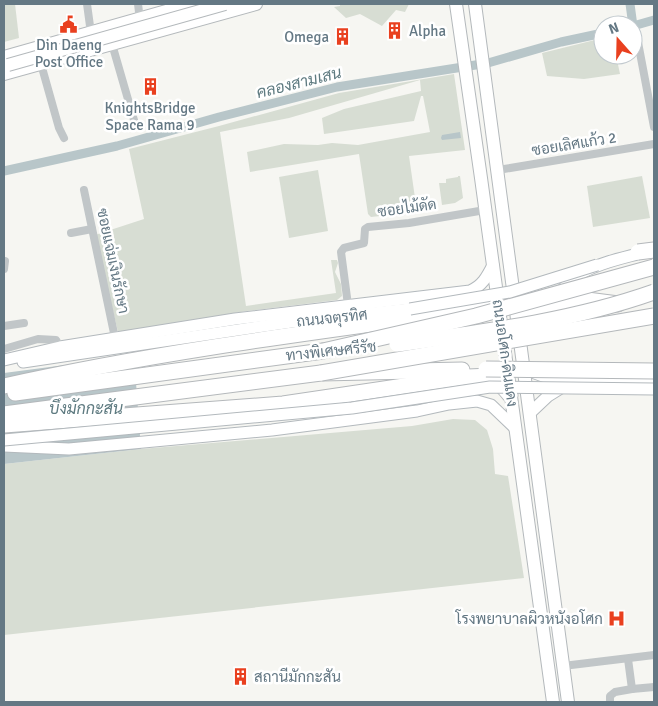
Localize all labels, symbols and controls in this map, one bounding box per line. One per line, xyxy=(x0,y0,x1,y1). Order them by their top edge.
public building icon: Din Daeng Post Office xyxy=(59,14,79,34)
north arrow xyxy=(593,15,643,65)
text: N xyxy=(606,19,621,38)
building icon: Alpha xyxy=(385,21,405,41)
place label: Alpha xyxy=(409,22,446,40)
building icon: Omega xyxy=(333,27,353,47)
place label: Omega xyxy=(284,28,329,46)
place label: Din Daeng Post Office xyxy=(35,36,103,71)
water label: คลองสามเสน xyxy=(254,63,344,103)
building icon: KnightsBridge Space Rama 9 xyxy=(140,77,160,97)
place label: KnightsBridge Space Rama 9 xyxy=(104,99,196,134)
street label: ซอยเลิศแก้ว 2 xyxy=(530,127,618,160)
street label: ซอยไม้ดัด xyxy=(376,194,438,221)
street label: ซอยแจ่มเงินรักษา xyxy=(93,206,134,315)
street label: ถนนอโศก-ดินแดง xyxy=(489,298,522,408)
street label: ถนนจตุรทิศ xyxy=(296,305,369,333)
street label: ทางพิเศษศรีรัช xyxy=(285,336,377,365)
water label: บึงมักกะสัน xyxy=(49,398,123,419)
place label: โรงพยาบาลผิวหนังอโศก xyxy=(455,609,603,628)
hospital icon: โรงพยาบาลผิวหนังอโศก xyxy=(607,609,627,629)
building icon: สถานีมักกะสัน xyxy=(230,667,250,687)
place label: สถานีมักกะสัน xyxy=(254,667,341,686)

